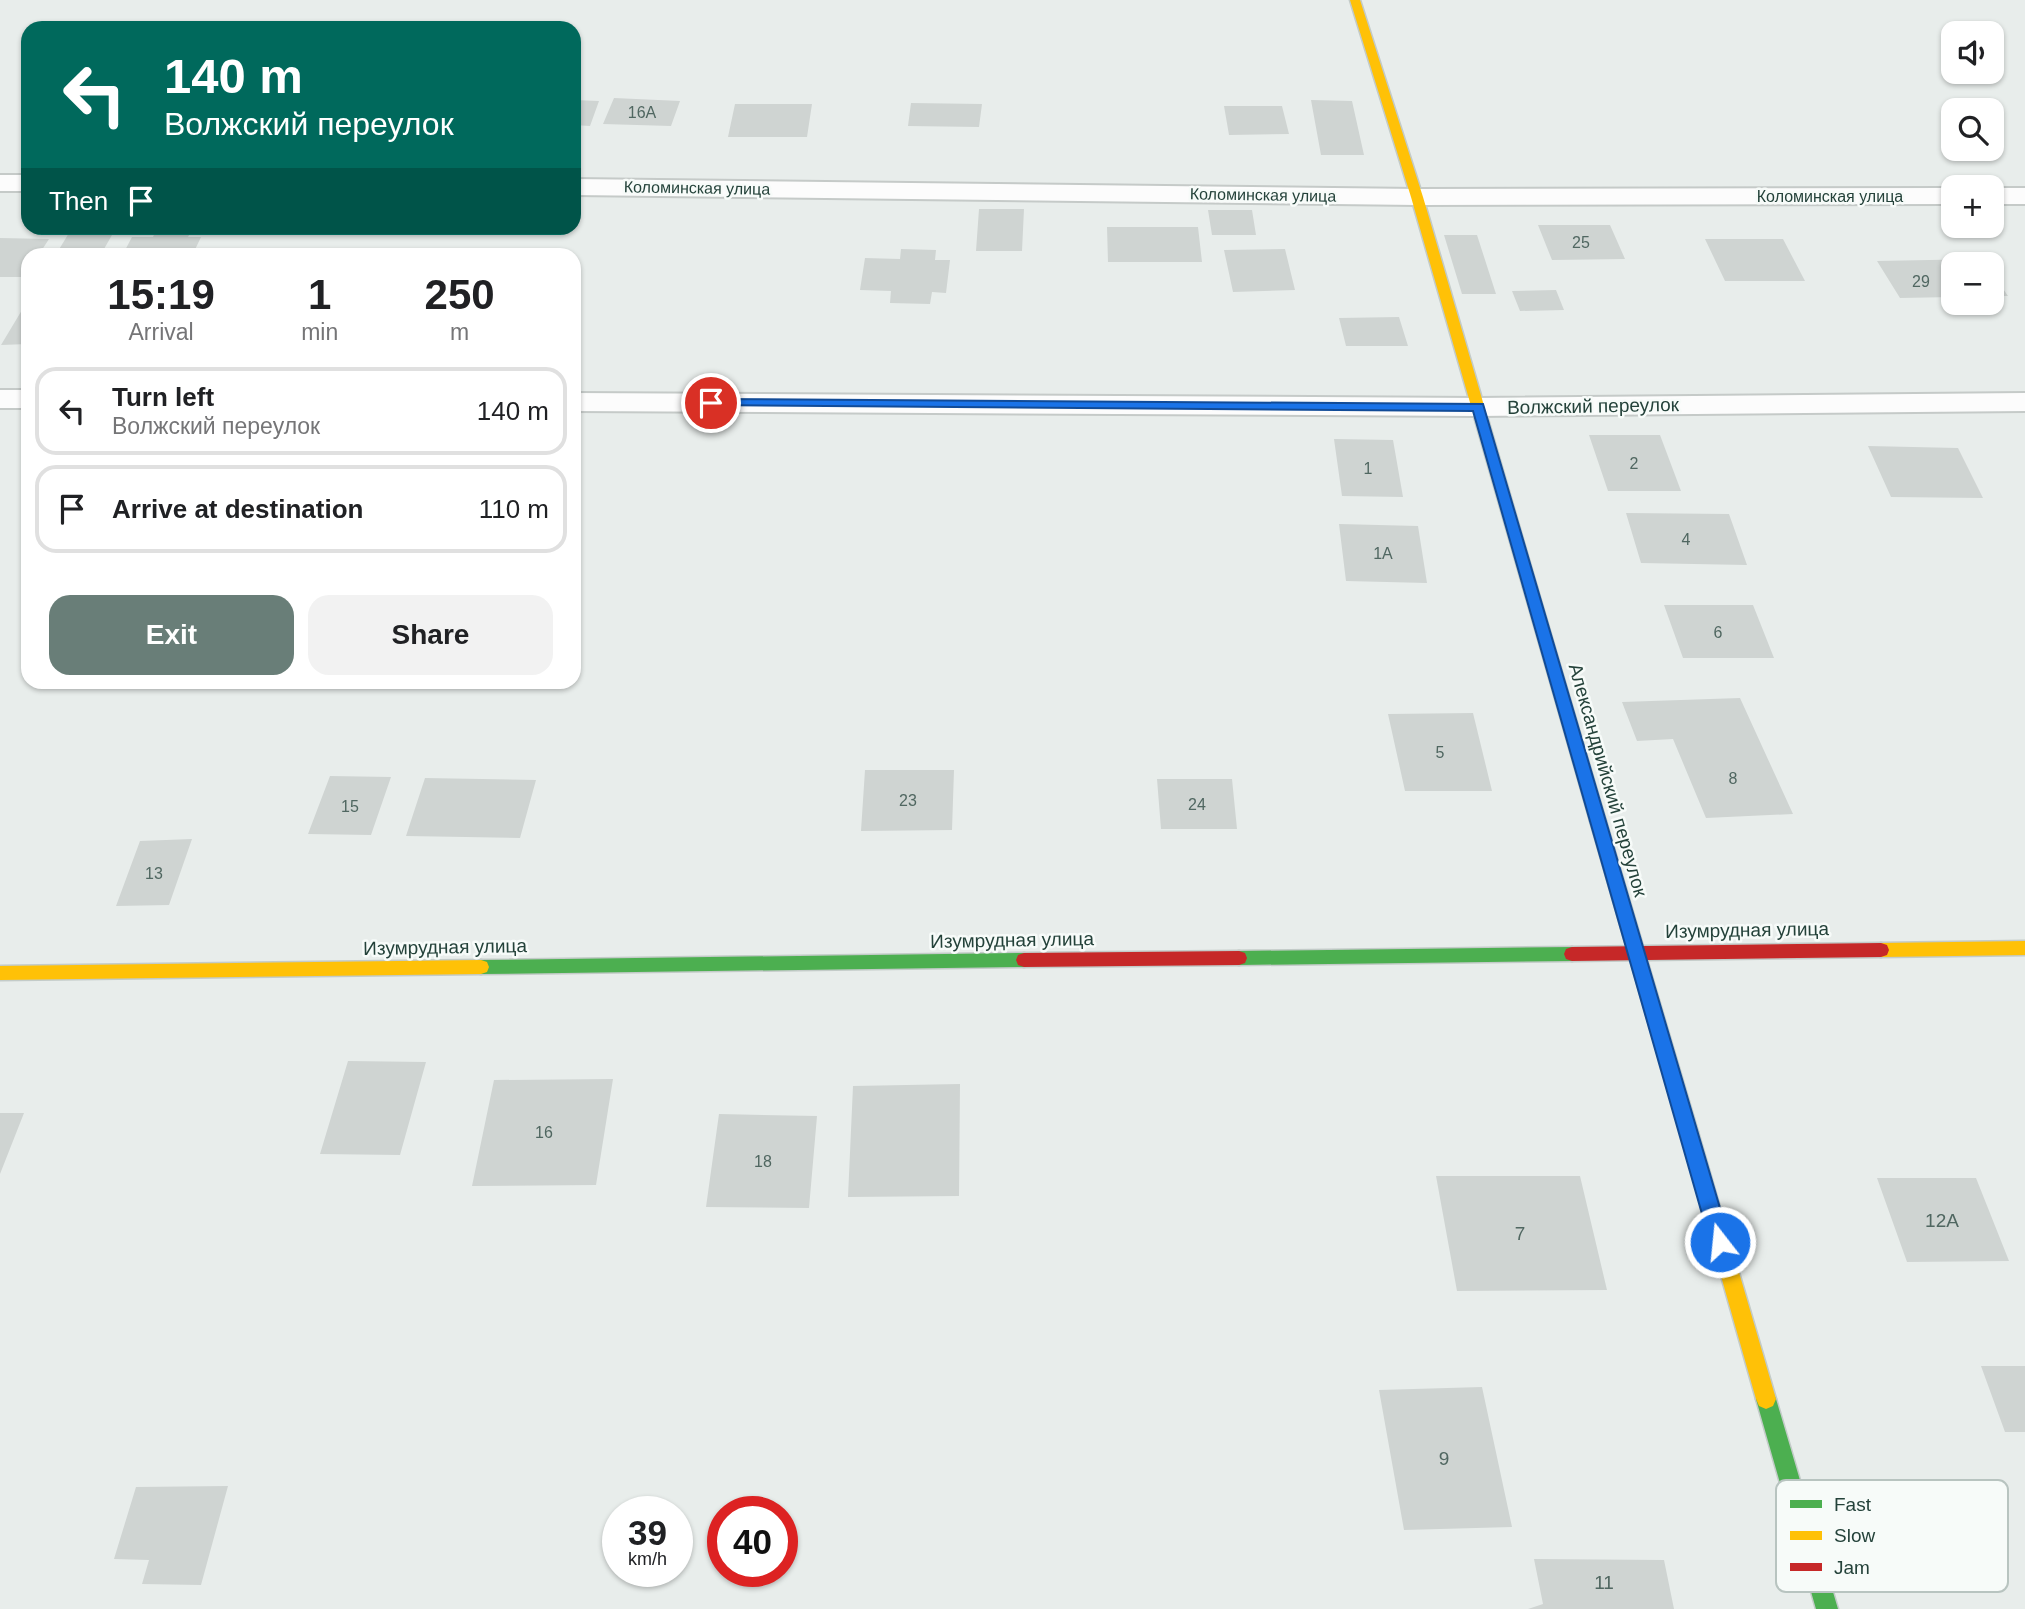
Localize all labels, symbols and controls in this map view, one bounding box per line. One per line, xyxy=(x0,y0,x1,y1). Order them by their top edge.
map controls xyxy=(1941,21,2004,315)
button: sound xyxy=(1941,21,2004,84)
icon: left xyxy=(49,49,140,140)
text: 140 m xyxy=(164,49,303,103)
button: search xyxy=(1941,98,2004,161)
house number: 16А xyxy=(628,104,657,121)
text: Волжский переулок xyxy=(164,106,454,142)
button: + xyxy=(1941,175,2004,238)
street label: Коломинская улица xyxy=(624,178,770,198)
icon: arrive xyxy=(122,182,160,220)
street label: Коломинская улица xyxy=(1190,185,1336,205)
text: Then xyxy=(49,186,108,216)
street label: Коломинская улица xyxy=(1757,188,1903,205)
house number: 25 xyxy=(1572,234,1590,251)
button: − xyxy=(1941,252,2004,315)
text: 15:19 xyxy=(107,271,215,318)
text: 1 xyxy=(308,271,331,318)
text: 250 xyxy=(425,271,495,318)
house number: 29 xyxy=(1912,273,1930,290)
text: Arrival xyxy=(128,319,194,345)
text: min xyxy=(301,319,338,345)
text: m xyxy=(450,319,469,345)
pin xyxy=(681,373,741,433)
text: Turn left xyxy=(112,382,214,412)
icon: arrive xyxy=(692,384,730,422)
icon: left xyxy=(53,392,91,430)
street label: Волжский переулок xyxy=(1507,394,1680,418)
text: 140 m xyxy=(477,396,549,426)
text: Волжский переулок xyxy=(112,413,320,439)
house number: 2 xyxy=(1630,455,1639,472)
house number: 1 xyxy=(1364,460,1373,477)
icon: arrive xyxy=(53,490,91,528)
text: Arrive at destination xyxy=(112,494,363,524)
text: 110 m xyxy=(479,494,549,524)
house number: 4 xyxy=(1682,531,1691,548)
house number: 1А xyxy=(1373,545,1393,562)
button: Exit xyxy=(49,595,294,675)
button: Share xyxy=(308,595,553,675)
house number: 6 xyxy=(1714,624,1723,641)
street label: Александрийский переулок xyxy=(1565,661,1652,900)
house number: 5 xyxy=(1436,744,1445,761)
house number: 8 xyxy=(1729,770,1738,787)
house number: 23 xyxy=(899,792,917,809)
house number: 24 xyxy=(1188,796,1206,813)
house number: 15 xyxy=(341,798,359,815)
house number: 13 xyxy=(145,865,163,882)
street label: Изумрудная улица xyxy=(1665,918,1829,942)
street label: Изумрудная улица xyxy=(930,928,1094,952)
street label: Изумрудная улица xyxy=(363,935,527,959)
house number: 16 xyxy=(535,1124,553,1141)
house number: 18 xyxy=(754,1153,772,1170)
position arrow xyxy=(1683,1205,1757,1279)
house number: 12А xyxy=(1925,1210,1959,1231)
house number: 7 xyxy=(1515,1223,1525,1244)
house number: 9 xyxy=(1439,1448,1449,1469)
legend xyxy=(1776,1480,2008,1592)
text: Fast xyxy=(1834,1494,1872,1515)
speed limit sign: 40 xyxy=(707,1496,798,1587)
text: 39 xyxy=(628,1513,667,1552)
text: Slow xyxy=(1834,1525,1875,1546)
text: km/h xyxy=(628,1549,667,1569)
text: Jam xyxy=(1834,1557,1870,1578)
house number: 11 xyxy=(1594,1572,1614,1593)

